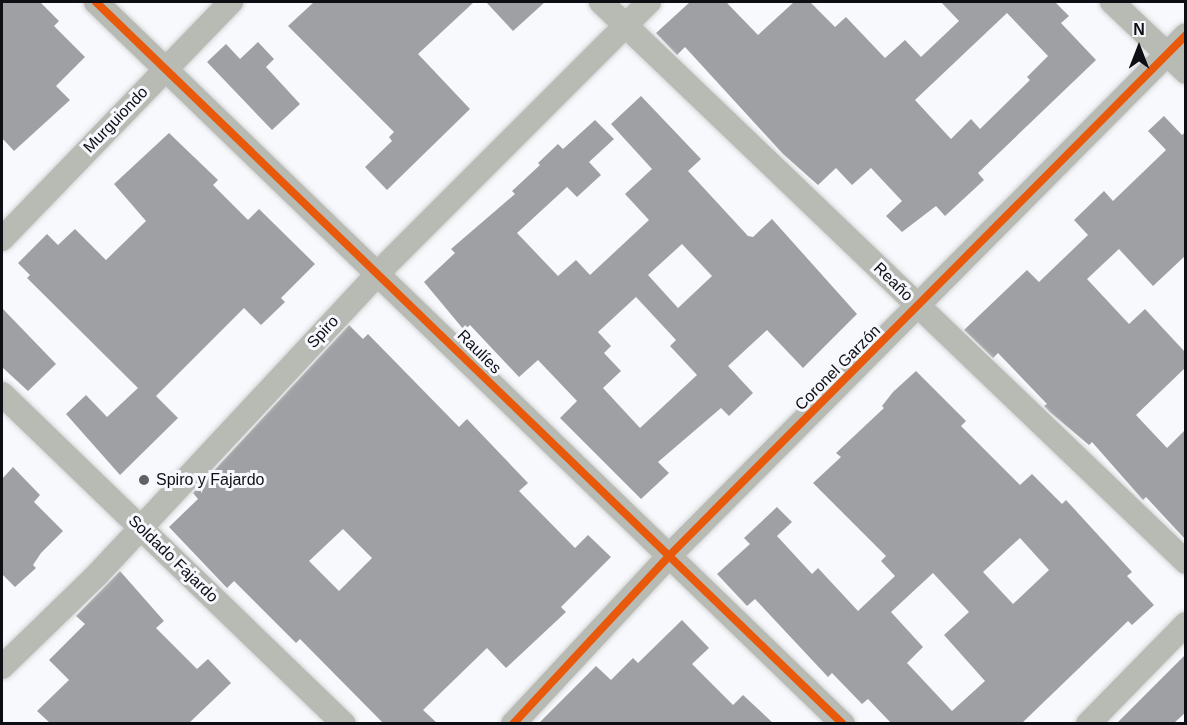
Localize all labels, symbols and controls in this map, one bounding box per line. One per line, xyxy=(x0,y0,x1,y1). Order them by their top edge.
north arrow xyxy=(1109,18,1169,78)
text: N xyxy=(1133,21,1145,38)
street label: Murguiondo xyxy=(80,83,152,157)
street label: Reaño xyxy=(869,259,917,305)
street label: Spiro xyxy=(303,312,343,352)
street label: Coronel Garzón xyxy=(791,321,885,415)
street label: Raulíes xyxy=(453,326,505,378)
place label: Spiro y Fajardo xyxy=(156,470,264,490)
marker: Spiro y Fajardo xyxy=(137,473,151,487)
street label: Soldado Fajardo xyxy=(124,511,222,607)

